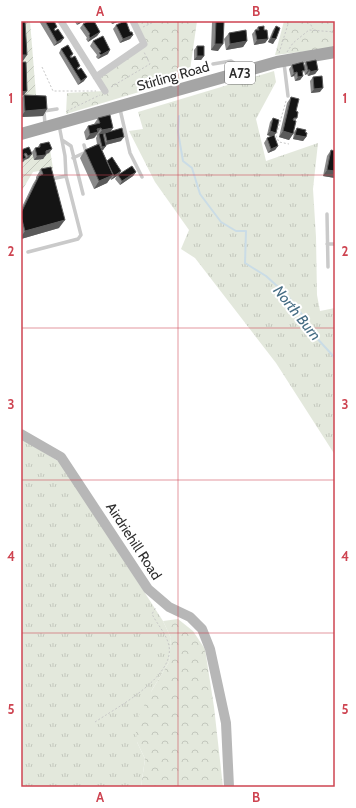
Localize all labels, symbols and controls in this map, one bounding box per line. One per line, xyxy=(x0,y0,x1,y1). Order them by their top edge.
text: A xyxy=(96,3,105,19)
text: B xyxy=(252,3,260,19)
street label: Stirling Road xyxy=(135,57,211,95)
road number: A73 xyxy=(225,62,255,84)
text: 1 xyxy=(9,90,13,106)
text: 1 xyxy=(343,90,347,106)
text: 2 xyxy=(8,243,15,259)
text: 2 xyxy=(342,243,349,259)
water label: North Burn xyxy=(269,282,325,344)
text: 3 xyxy=(7,396,15,412)
text: 3 xyxy=(341,396,349,412)
street label: Airdriehill Road xyxy=(102,499,166,583)
text: 4 xyxy=(7,548,15,564)
text: 4 xyxy=(341,548,349,564)
text: 5 xyxy=(8,701,15,717)
text: 5 xyxy=(342,701,349,717)
text: A xyxy=(96,789,105,805)
text: B xyxy=(252,789,260,805)

